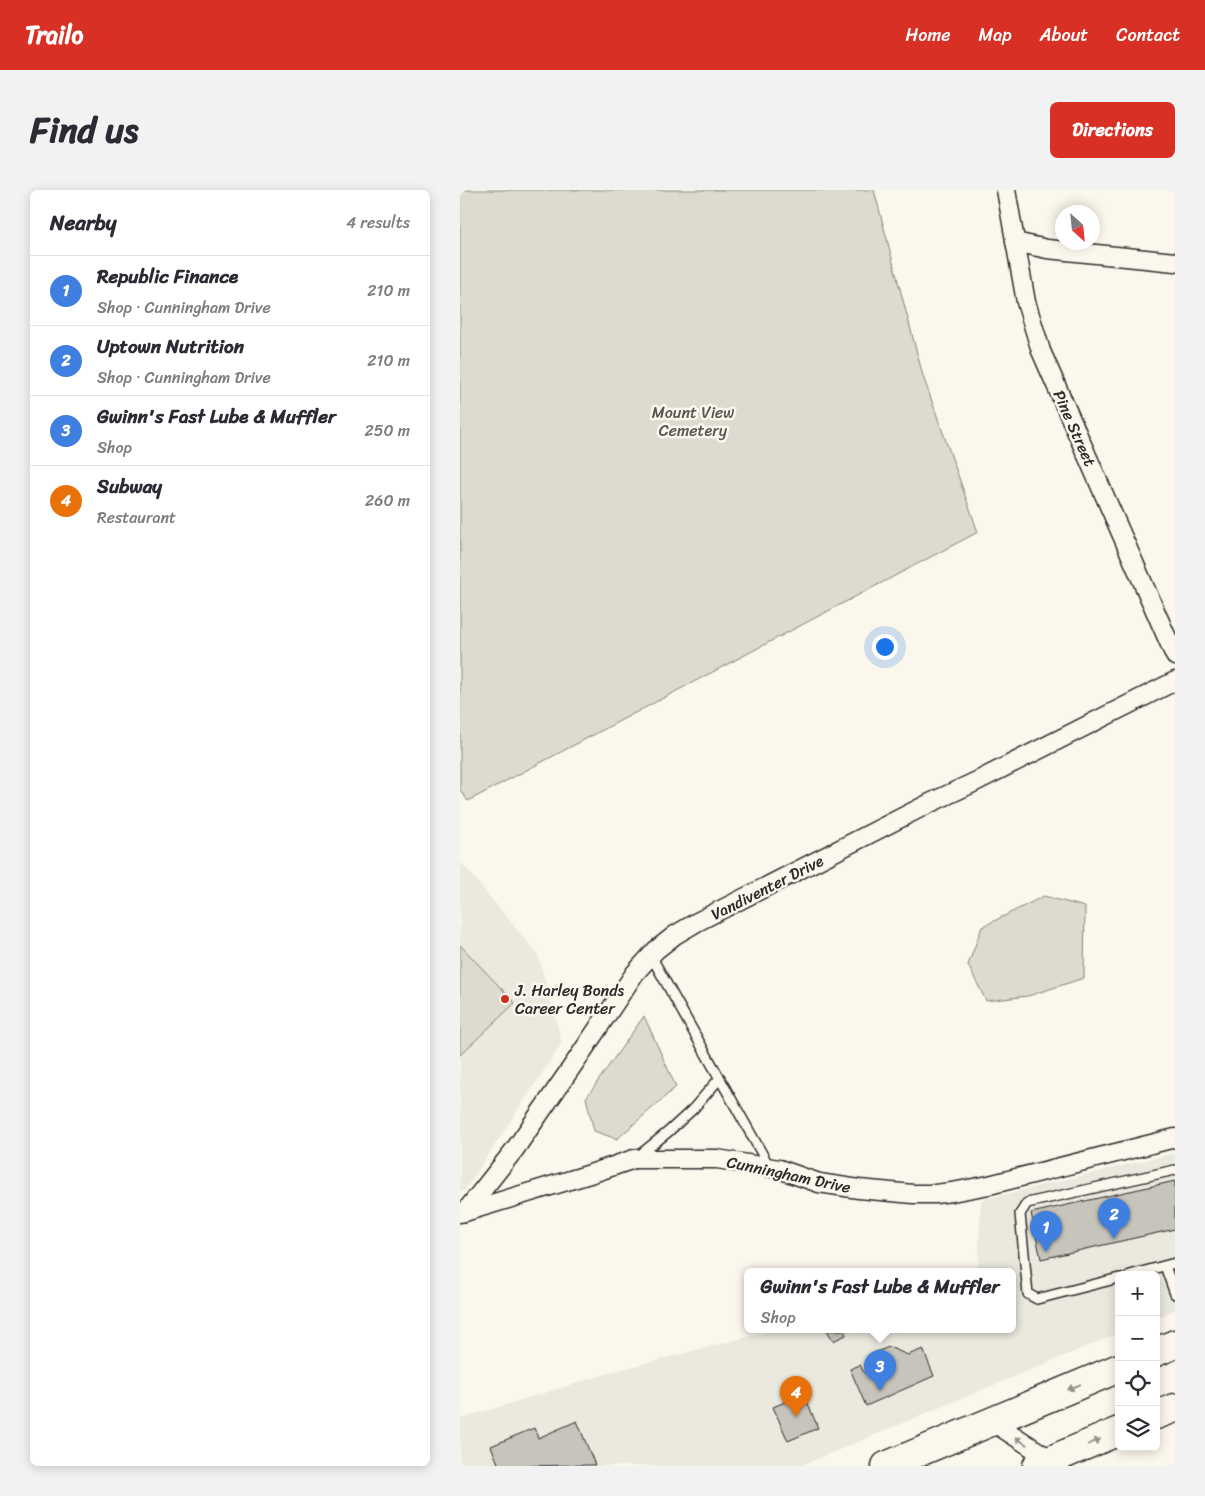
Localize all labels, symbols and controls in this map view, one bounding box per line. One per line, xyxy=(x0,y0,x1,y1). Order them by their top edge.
text: Trailo xyxy=(25,14,83,56)
text: Home xyxy=(906,19,951,51)
text: Map xyxy=(979,19,1012,51)
text: About xyxy=(1040,19,1088,51)
text: Contact xyxy=(1116,19,1180,51)
text: Find us xyxy=(30,99,138,161)
button: Directions xyxy=(1050,102,1175,158)
text: Nearby xyxy=(50,204,116,242)
north arrow xyxy=(1055,205,1100,250)
text: 4 results xyxy=(346,208,410,237)
text: Republic Finance xyxy=(97,260,238,293)
text: 1 xyxy=(63,276,69,305)
text: 210 m xyxy=(367,276,410,305)
text: Shop · Cunningham Drive xyxy=(97,293,271,322)
text: Uptown Nutrition xyxy=(97,330,244,363)
text: 2 xyxy=(61,346,71,375)
text: 210 m xyxy=(367,346,410,375)
text: Shop · Cunningham Drive xyxy=(97,363,271,392)
street label: Pine Street xyxy=(1045,385,1104,471)
park label: Mount View Cemetery xyxy=(652,398,734,445)
text: Gwinn's Fast Lube & Muffler xyxy=(97,400,336,433)
text: 3 xyxy=(62,416,70,445)
text: 250 m xyxy=(364,416,410,445)
text: Shop xyxy=(97,433,132,462)
text: Subway xyxy=(97,470,162,503)
text: 4 xyxy=(61,486,71,515)
text: 260 m xyxy=(365,486,410,515)
text: Restaurant xyxy=(97,503,176,532)
your location xyxy=(872,634,898,660)
street label: Vandiventer Drive xyxy=(706,846,829,928)
place label: J. Harley Bonds Career Center xyxy=(514,976,625,1023)
marker: J. Harley Bonds Career Center xyxy=(499,993,511,1005)
street label: Cunningham Drive xyxy=(724,1147,854,1202)
pin: 2 xyxy=(1098,1198,1130,1239)
pin: 1 xyxy=(1030,1211,1062,1252)
popup xyxy=(744,1268,1016,1333)
text: Gwinn's Fast Lube & Muffler xyxy=(761,1270,999,1303)
map controls xyxy=(1115,1271,1160,1451)
button: + xyxy=(1115,1271,1160,1316)
text: Shop xyxy=(761,1303,796,1332)
button: − xyxy=(1115,1316,1160,1361)
pin: 3 xyxy=(864,1350,896,1391)
button: locate xyxy=(1115,1361,1160,1406)
pin: 4 xyxy=(780,1376,812,1417)
one-way arrow xyxy=(1067,1383,1081,1391)
button: layers xyxy=(1115,1406,1160,1451)
one-way arrow xyxy=(1015,1436,1028,1445)
one-way arrow xyxy=(1087,1437,1101,1445)

